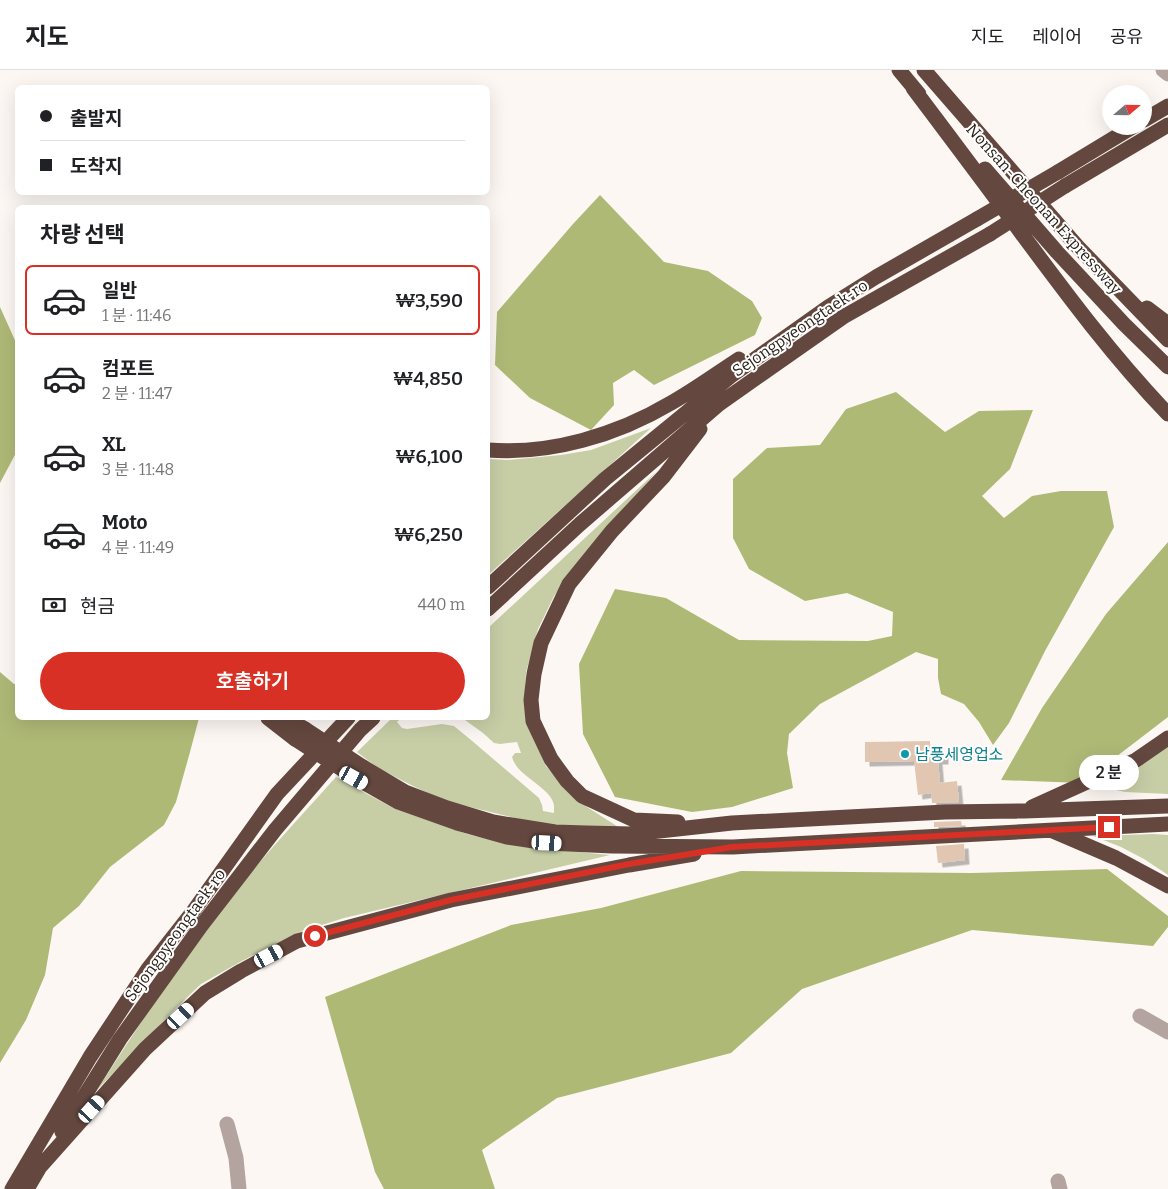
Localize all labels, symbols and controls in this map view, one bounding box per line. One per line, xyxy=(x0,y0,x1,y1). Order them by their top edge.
text: 지도 xyxy=(25,23,69,51)
text: 지도 xyxy=(971,26,1004,48)
text: 레이어 xyxy=(1032,26,1082,48)
text: 공유 xyxy=(1110,26,1143,48)
north arrow xyxy=(1102,85,1152,135)
map controls xyxy=(1102,85,1152,135)
text: 출발지 xyxy=(70,107,122,130)
street label: Nonsan-Cheonan Expressway xyxy=(962,120,1126,299)
text: 도착지 xyxy=(70,155,122,178)
text: 차량 선택 xyxy=(40,221,125,248)
street label: Sejongpyeongtaek-ro xyxy=(729,276,871,380)
icon: car xyxy=(42,278,87,323)
text: 일반 xyxy=(102,279,137,302)
text: ₩3,590 xyxy=(396,289,463,312)
text: 1 분 · 11:46 xyxy=(102,306,171,325)
icon: car xyxy=(42,356,87,401)
text: 컴포트 xyxy=(102,357,154,380)
text: ₩4,850 xyxy=(393,367,463,390)
text: 2 분 · 11:47 xyxy=(102,384,172,403)
text: XL xyxy=(102,433,126,456)
icon: car xyxy=(42,434,87,479)
text: ₩6,100 xyxy=(396,445,463,468)
text: 3 분 · 11:48 xyxy=(102,460,174,479)
text: Moto xyxy=(102,511,148,534)
icon: car xyxy=(42,512,87,557)
text: ₩6,250 xyxy=(394,523,463,546)
text: 4 분 · 11:49 xyxy=(102,538,174,557)
icon: cash xyxy=(40,591,68,619)
text: 현금 xyxy=(80,595,115,618)
text: 440 m xyxy=(418,595,465,614)
button: 호출하기 xyxy=(40,652,465,710)
place label: 남풍세영업소 xyxy=(915,745,1003,764)
marker: 남풍세영업소 xyxy=(899,748,911,760)
callout: 2 분 xyxy=(1079,754,1139,790)
text: 2 분 xyxy=(1096,763,1122,782)
car xyxy=(337,764,370,792)
route end xyxy=(1098,816,1120,838)
car xyxy=(531,835,562,851)
street label: Sejongpyeongtaek-ro xyxy=(121,865,229,1005)
route start xyxy=(304,925,326,947)
car xyxy=(252,942,285,970)
car xyxy=(164,1000,197,1032)
car xyxy=(76,1093,107,1125)

